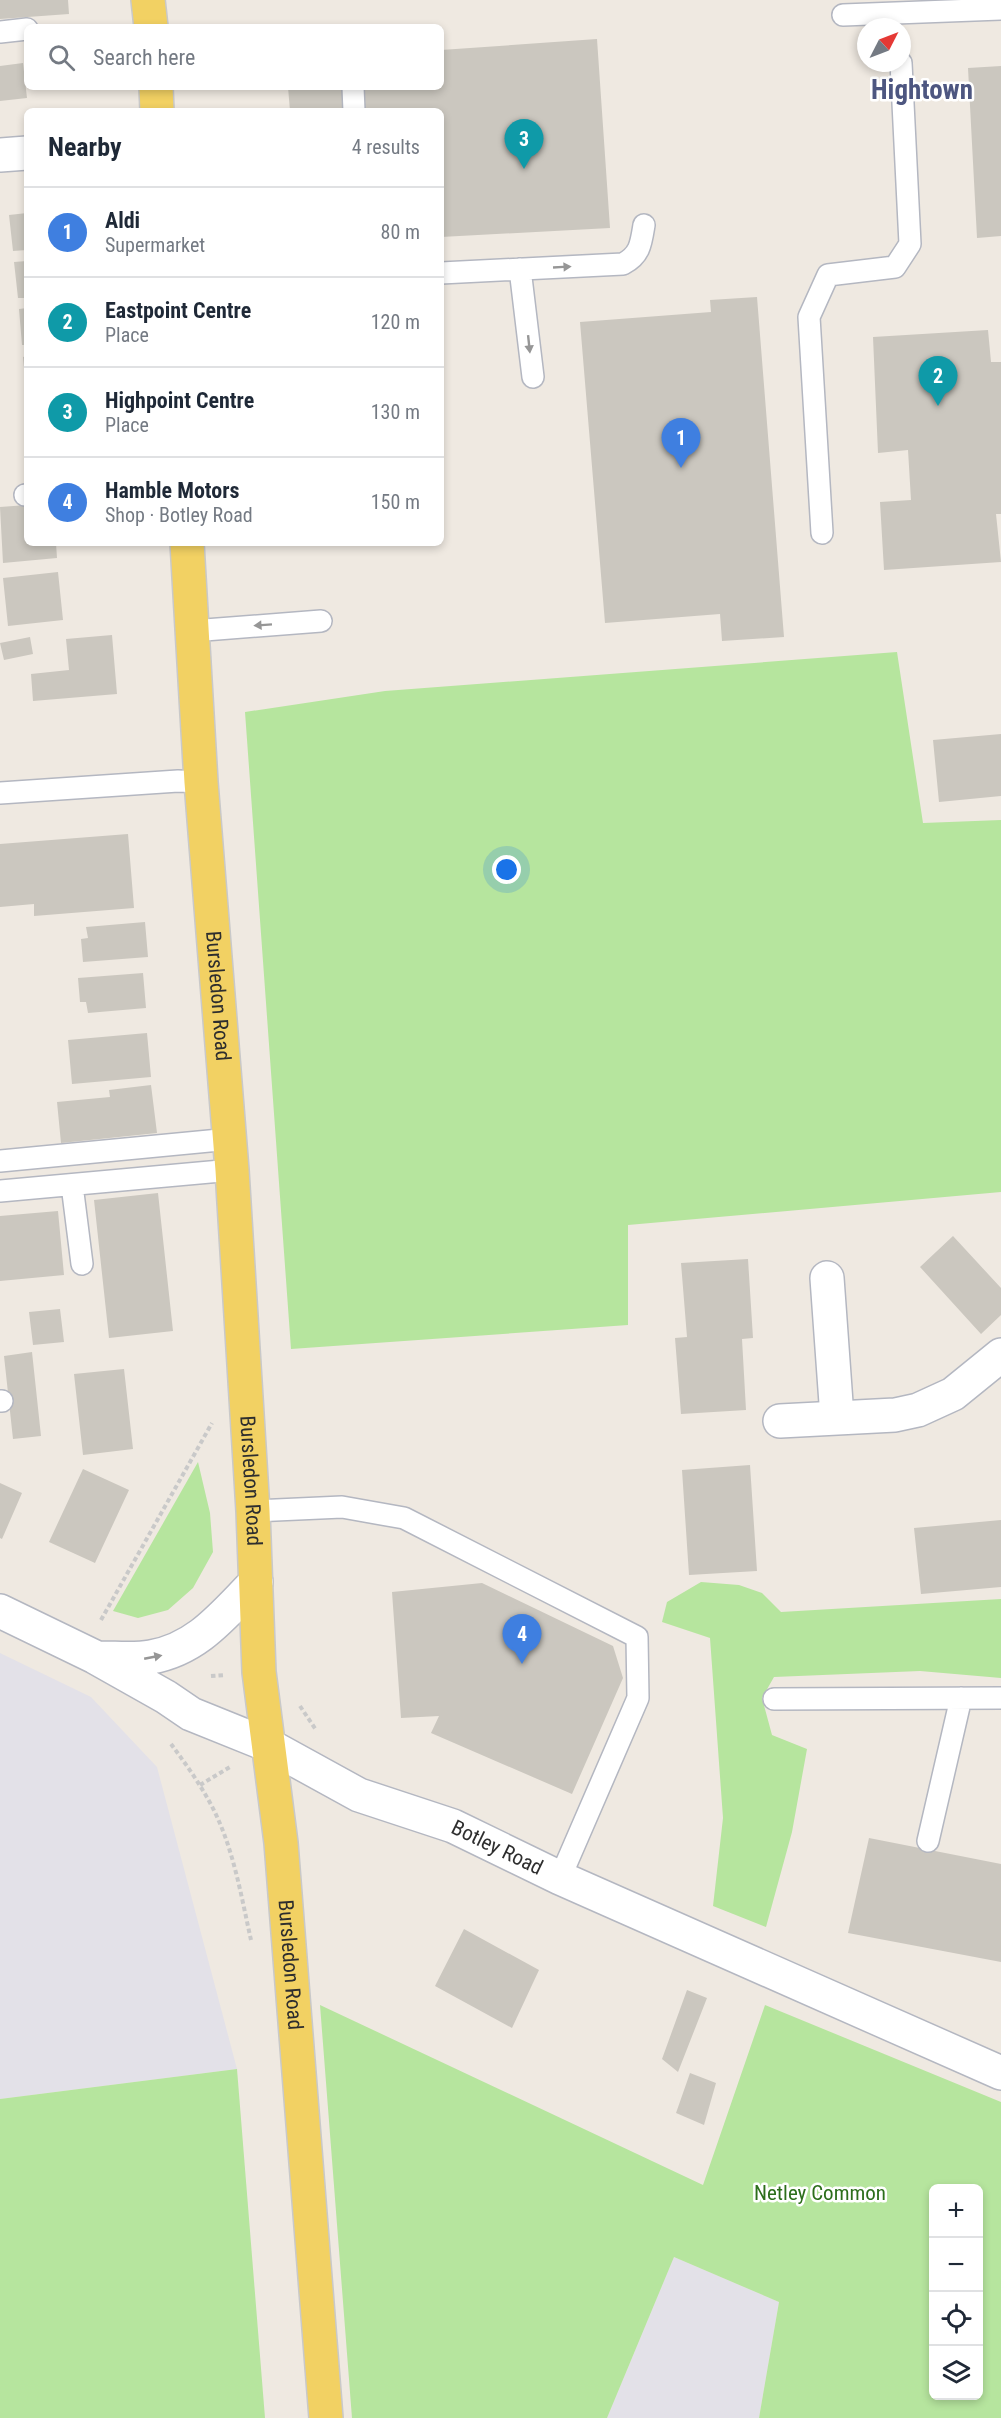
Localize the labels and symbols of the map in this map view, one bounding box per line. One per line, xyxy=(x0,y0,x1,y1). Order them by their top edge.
north arrow xyxy=(857,18,911,72)
district label: Hightown xyxy=(871,74,973,106)
pin: 3 xyxy=(504,120,544,169)
one-way arrow xyxy=(553,263,572,272)
one-way arrow xyxy=(524,334,534,353)
pin: 2 xyxy=(918,356,958,406)
pin: 1 xyxy=(662,418,700,468)
one-way arrow xyxy=(253,620,272,630)
your location xyxy=(492,855,521,884)
street label: Bursledon Road xyxy=(201,930,235,1062)
street label: Bursledon Road xyxy=(235,1415,266,1546)
pin: 4 xyxy=(502,1614,542,1664)
one-way arrow xyxy=(144,1652,163,1661)
street label: Botley Road xyxy=(448,1815,547,1880)
street label: Bursledon Road xyxy=(273,1899,308,2031)
park label: Netley Common xyxy=(754,2181,886,2205)

